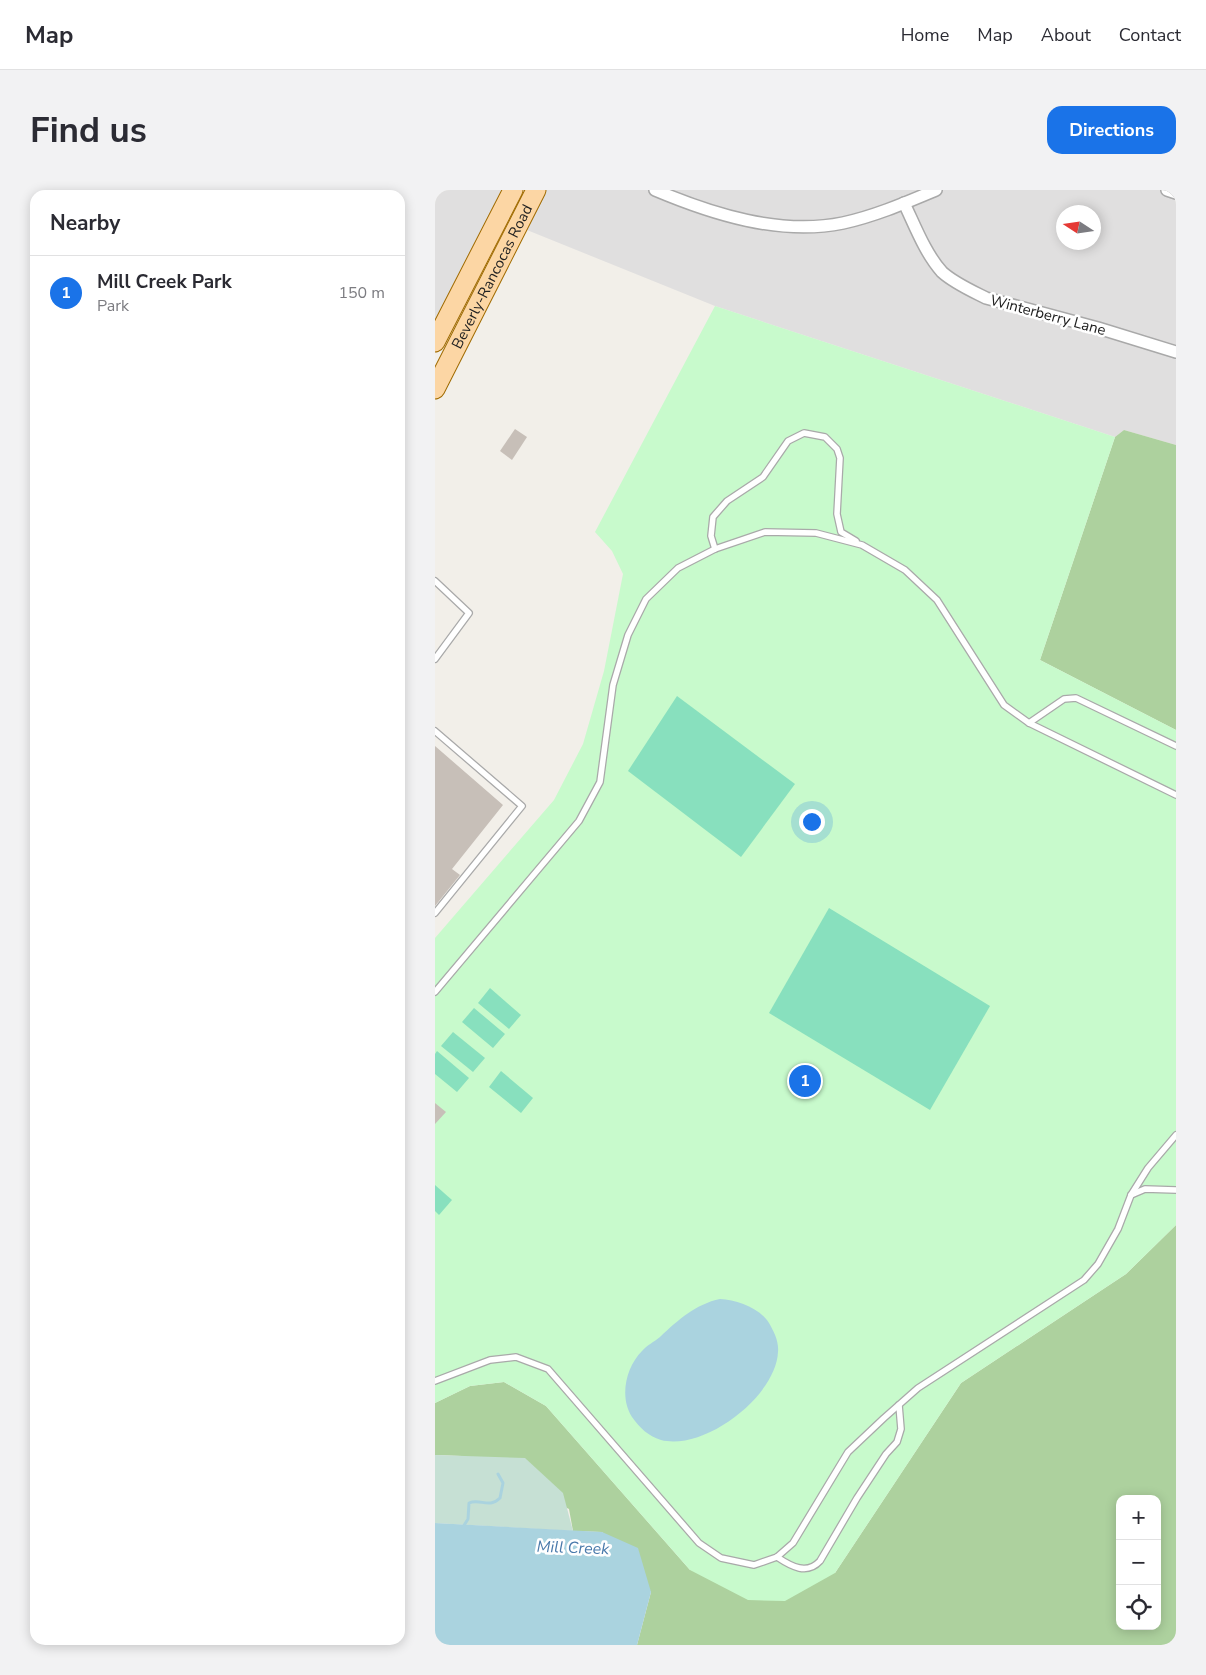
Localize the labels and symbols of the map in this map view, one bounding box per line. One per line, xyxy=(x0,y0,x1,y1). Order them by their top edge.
street label: Beverly-Rancocas Road xyxy=(447,201,537,352)
north arrow xyxy=(1056,205,1101,250)
street label: Winterberry Lane xyxy=(988,290,1108,340)
your location xyxy=(799,809,825,835)
pin: 1 xyxy=(789,1062,821,1100)
water label: Mill Creek xyxy=(536,1536,611,1560)

